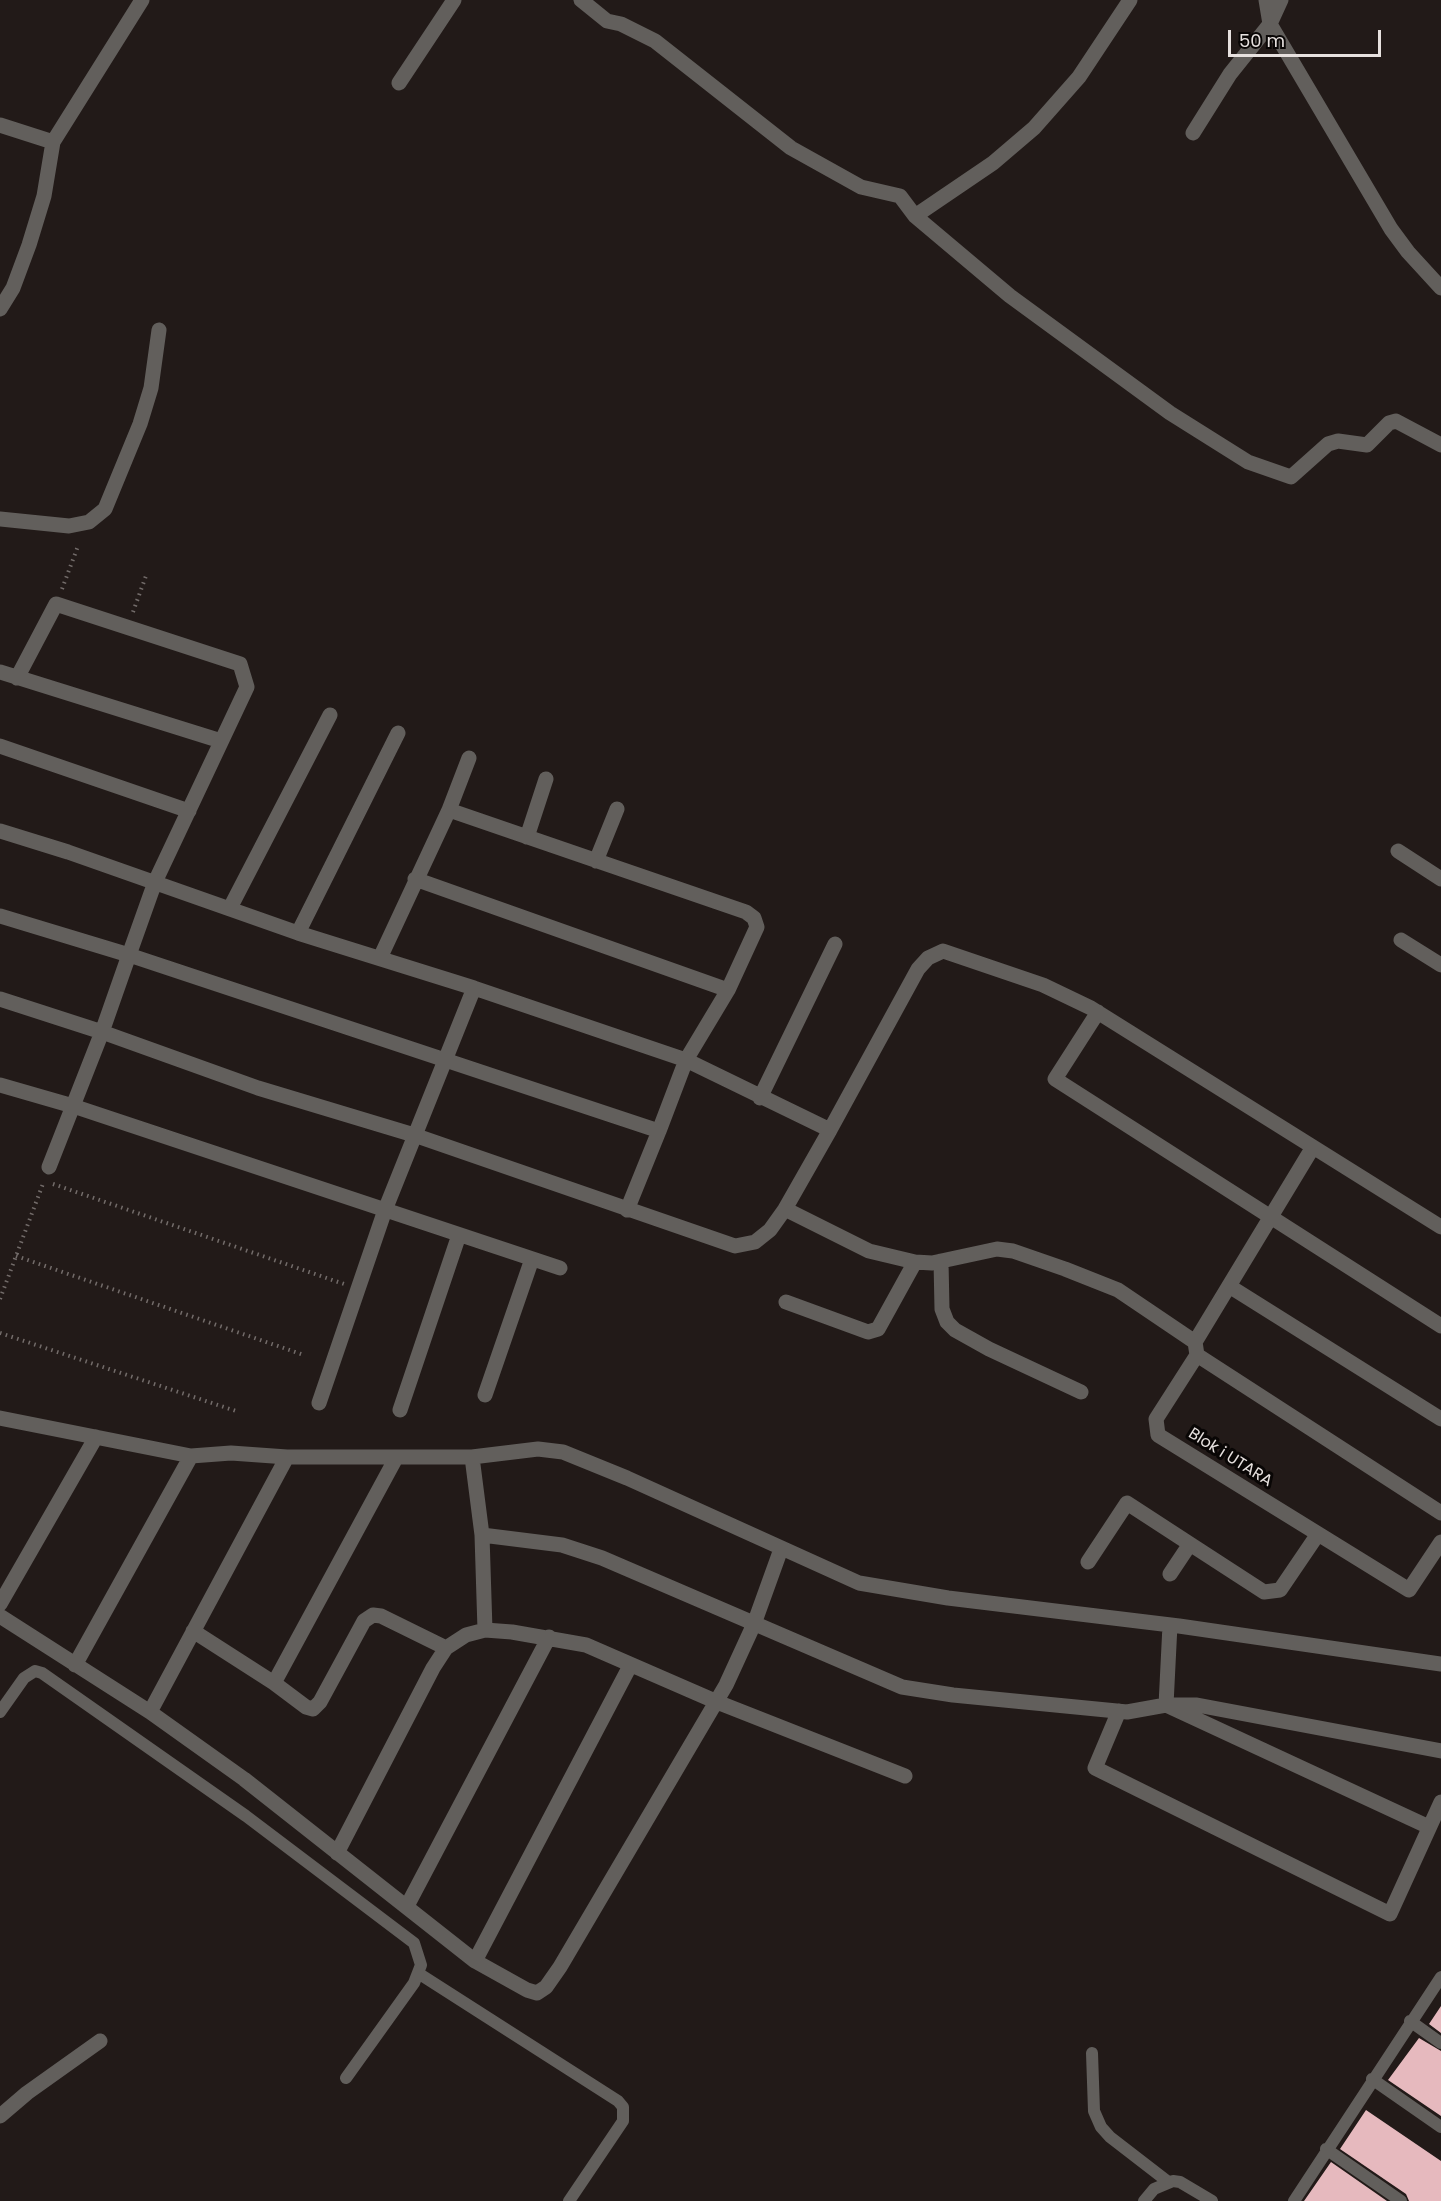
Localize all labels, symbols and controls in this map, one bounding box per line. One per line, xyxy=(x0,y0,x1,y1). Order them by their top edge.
scale bar xyxy=(1231,18,1384,56)
text: 50 m xyxy=(1239,28,1285,53)
street label: Blok i UTARA xyxy=(1184,1425,1276,1491)

